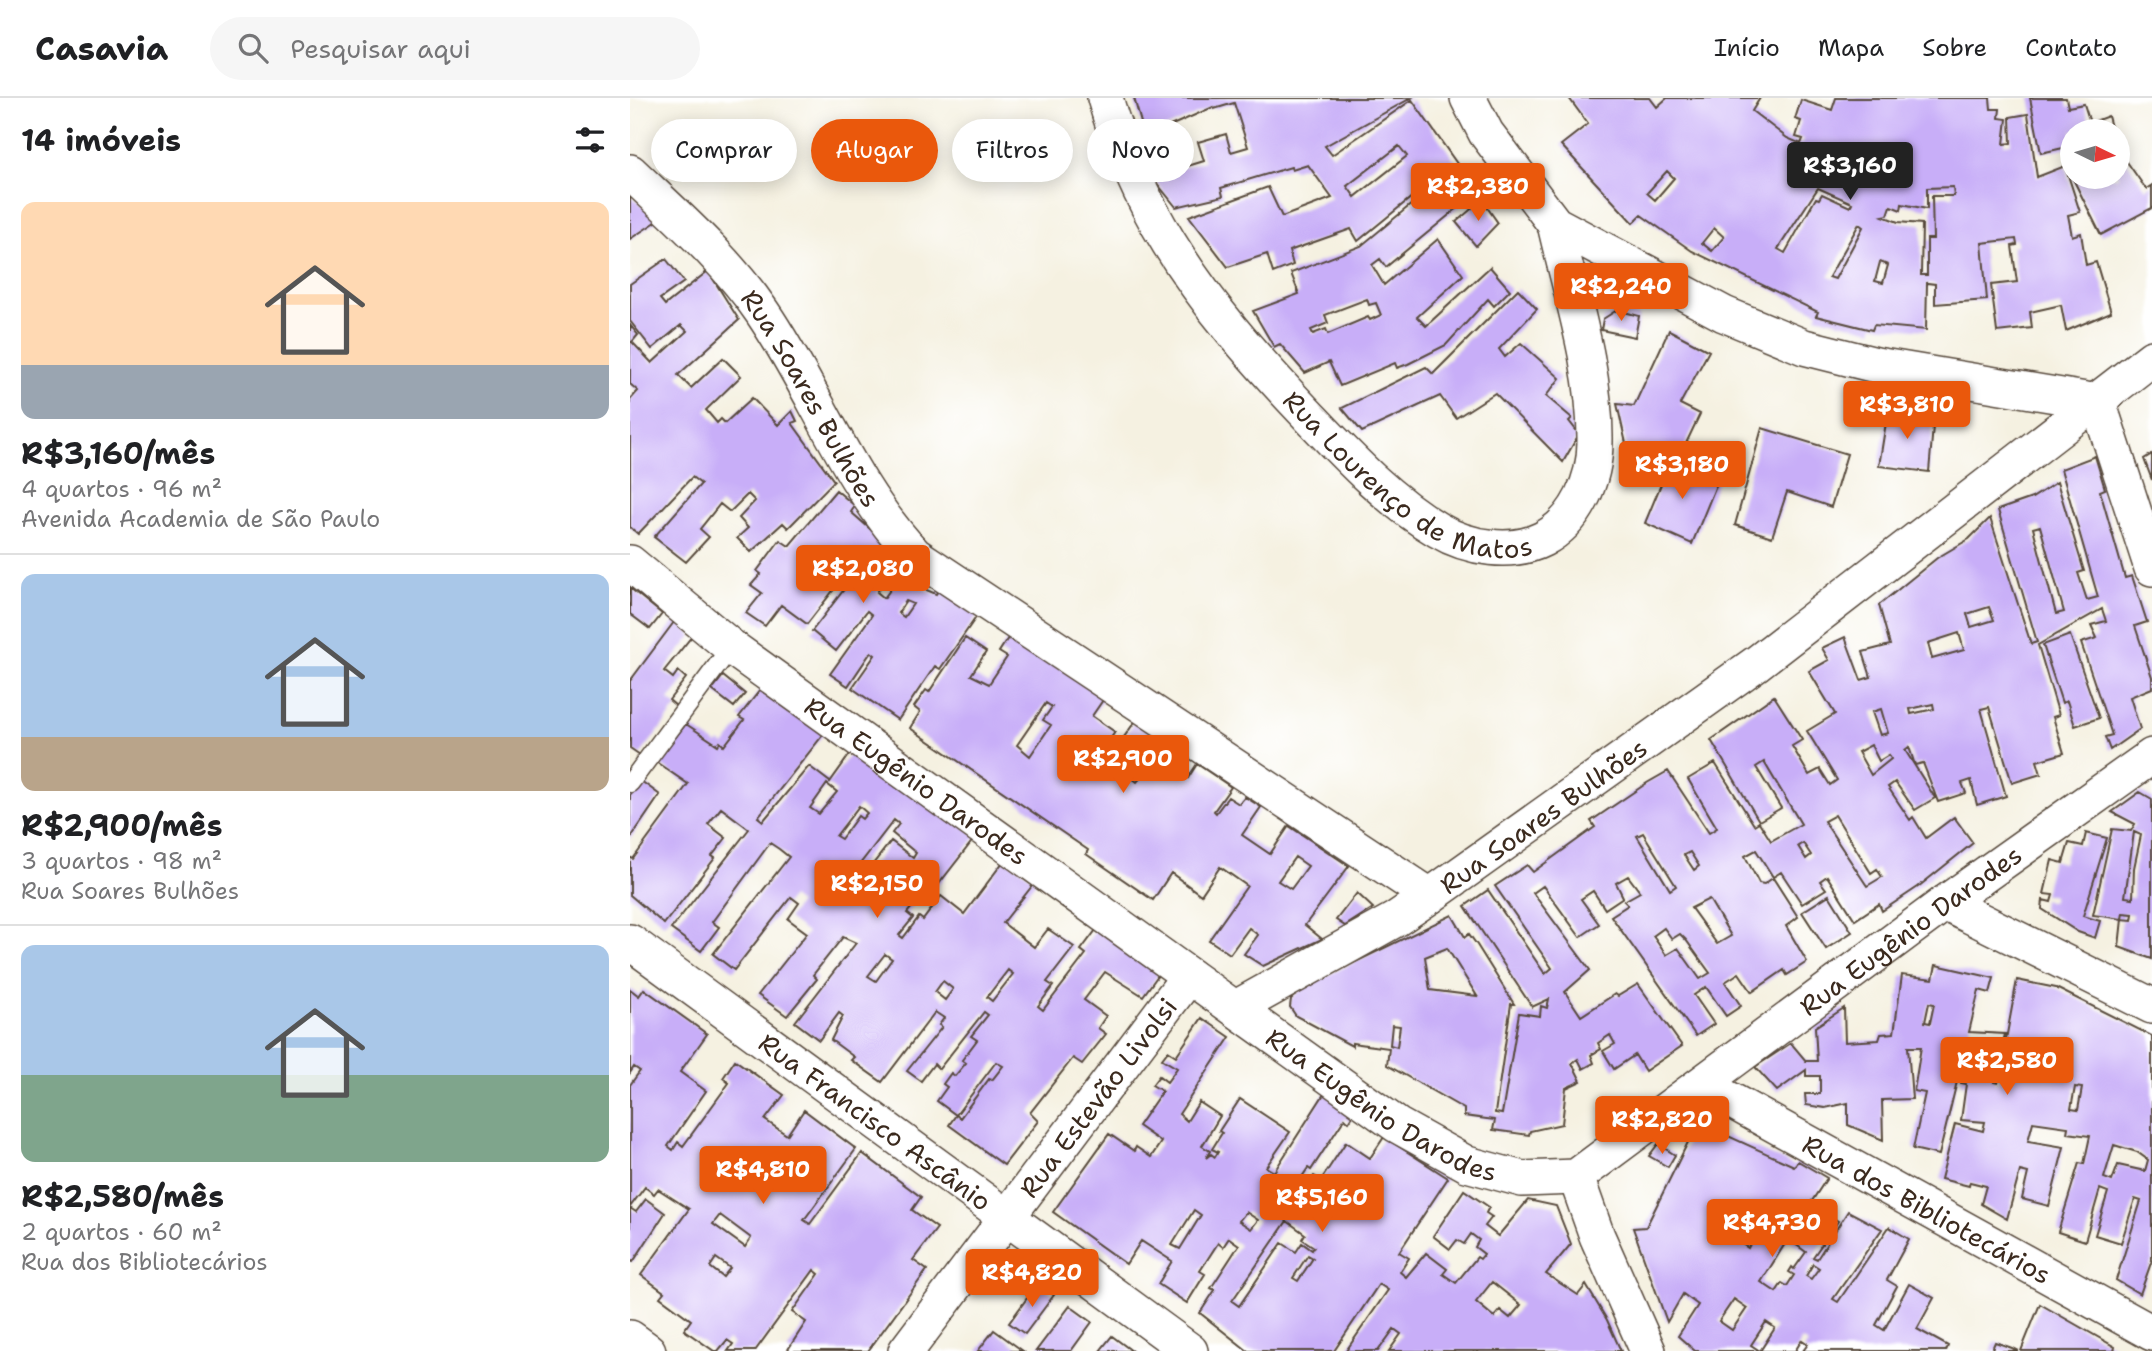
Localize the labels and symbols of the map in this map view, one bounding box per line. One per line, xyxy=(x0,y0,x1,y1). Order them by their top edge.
north arrow xyxy=(2060,119,2130,189)
pin: R$3,160 xyxy=(1785,142,1915,202)
pin: R$2,380 xyxy=(1413,164,1543,223)
pin: R$2,240 xyxy=(1556,264,1686,323)
street label: Rua Soares Bulhões xyxy=(734,282,889,514)
pin: R$3,810 xyxy=(1842,382,1972,441)
street label: Rua Lourenço de Matos xyxy=(1276,383,1535,566)
pin: R$3,180 xyxy=(1617,442,1747,501)
pin: R$2,080 xyxy=(798,546,928,605)
street label: Rua Eugênio Darodes xyxy=(798,688,1036,873)
street label: Rua Soares Bulhões xyxy=(1432,730,1654,901)
pin: R$2,900 xyxy=(1058,736,1188,795)
street label: Rua Eugênio Darodes xyxy=(1792,837,2028,1023)
pin: R$2,150 xyxy=(812,860,942,920)
street label: Rua Estevão Livolsi xyxy=(1011,990,1184,1204)
street label: Rua Eugênio Darodes xyxy=(1259,1019,1501,1189)
street label: Rua Francisco Ascânio xyxy=(752,1024,999,1218)
pin: R$2,580 xyxy=(1942,1038,2072,1097)
pin: R$2,820 xyxy=(1597,1096,1727,1156)
street label: Rua dos Bibliotecários xyxy=(1797,1126,2058,1292)
pin: R$4,810 xyxy=(698,1146,828,1206)
pin: R$5,160 xyxy=(1257,1174,1387,1234)
pin: R$4,730 xyxy=(1707,1200,1837,1259)
pin: R$4,820 xyxy=(967,1250,1097,1309)

